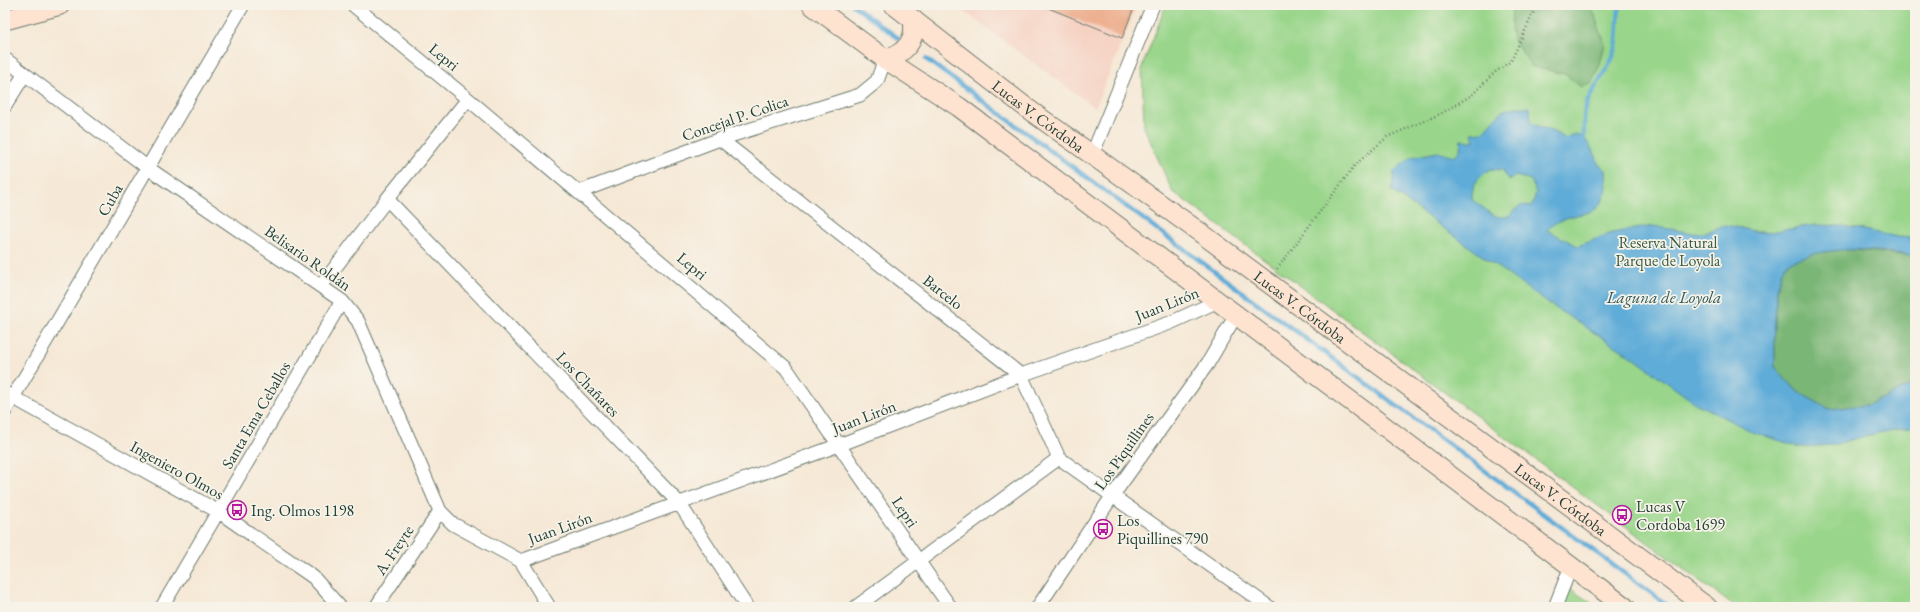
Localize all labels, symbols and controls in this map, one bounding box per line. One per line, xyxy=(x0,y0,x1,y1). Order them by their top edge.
street label: Lepri xyxy=(425,38,464,76)
street label: Lucas V. Córdoba xyxy=(988,75,1089,157)
street label: Concejal P. Colica xyxy=(679,90,792,146)
street label: Cuba xyxy=(92,179,128,220)
street label: Belisario Roldán xyxy=(261,220,356,296)
park label: Reserva Natural Parque de Loyola xyxy=(1616,232,1721,271)
street label: Lepri xyxy=(673,247,712,285)
street label: Lucas V. Córdoba xyxy=(1250,265,1351,348)
street label: Barcelo xyxy=(919,270,967,314)
street label: Juan Lirón xyxy=(1130,282,1202,327)
water label: Laguna de Loyola xyxy=(1606,286,1721,308)
street label: Los Chañares xyxy=(552,347,624,421)
street label: Santa Ema Ceballos xyxy=(217,358,295,472)
street label: Juan Lirón xyxy=(827,395,899,440)
street label: Los Piquillines xyxy=(1089,408,1159,494)
street label: Ingeniero Olmos xyxy=(127,436,227,504)
street label: Lucas V. Córdoba xyxy=(1510,458,1612,540)
street label: Lepri xyxy=(887,492,923,532)
place label: Lucas V Cordoba 1699 xyxy=(1636,496,1725,535)
bus stop icon: Ing. Olmos 1198 xyxy=(226,499,248,521)
place label: Ing. Olmos 1198 xyxy=(251,500,355,521)
bus stop icon: Lucas V Cordoba 1699 xyxy=(1611,504,1633,526)
street label: Juan Lirón xyxy=(523,507,596,550)
place label: Los Piquillines 790 xyxy=(1117,510,1208,549)
bus stop icon: Los Piquillines 790 xyxy=(1092,518,1114,540)
street label: A. Freyte xyxy=(369,521,418,580)

